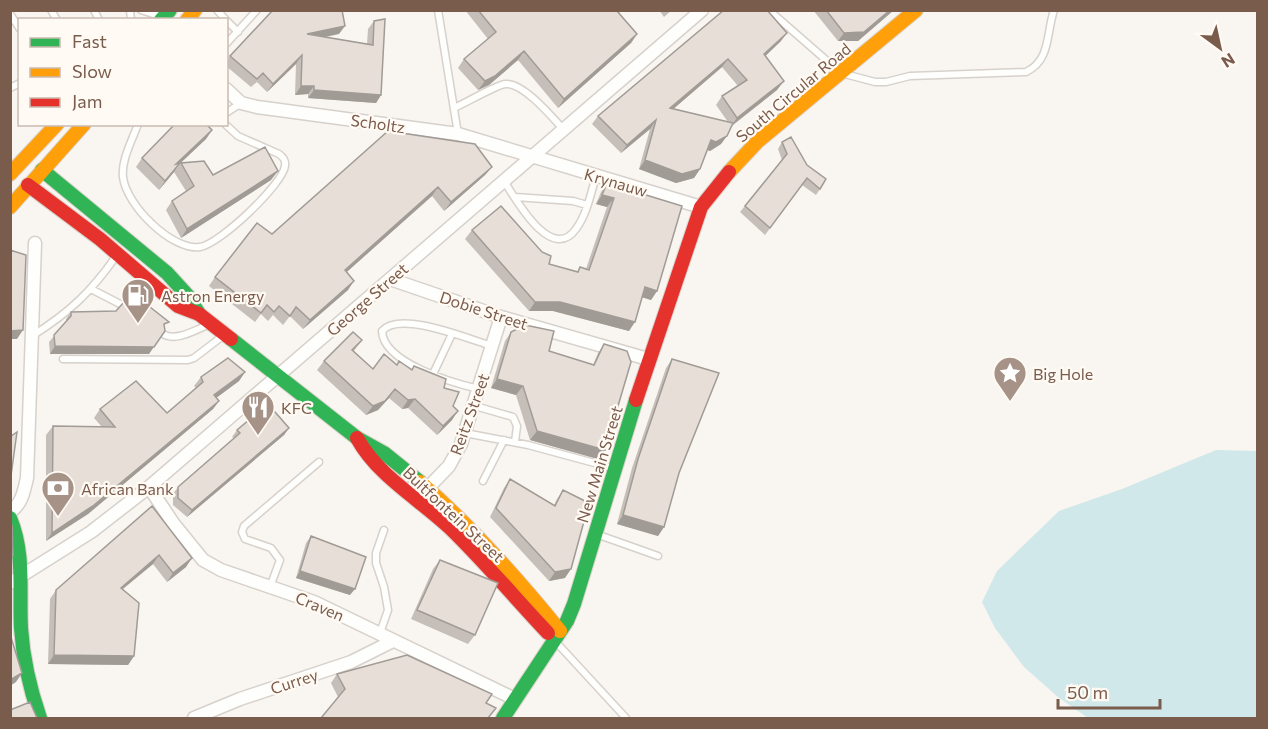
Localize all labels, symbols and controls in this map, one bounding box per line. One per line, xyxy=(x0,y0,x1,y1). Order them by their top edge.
legend xyxy=(18,18,228,126)
north arrow xyxy=(1190,18,1250,78)
text: Fast xyxy=(72,30,107,52)
street label: South Circular Road xyxy=(732,38,854,146)
text: N xyxy=(1218,50,1239,72)
text: Slow xyxy=(72,60,112,82)
text: Jam xyxy=(72,90,102,112)
street label: Scholtz xyxy=(350,110,406,136)
street label: Krynauw xyxy=(582,164,650,200)
street label: George Street xyxy=(323,258,412,339)
fuel station icon: Astron Energy xyxy=(120,277,156,324)
place label: Astron Energy xyxy=(161,286,264,305)
street label: Dobie Street xyxy=(437,287,531,333)
place icon: Big Hole xyxy=(992,355,1028,402)
place label: Big Hole xyxy=(1033,364,1093,383)
street label: Reitz Street xyxy=(445,370,493,457)
restaurant icon: KFC xyxy=(240,389,276,436)
place label: KFC xyxy=(281,398,312,417)
street label: New Main Street xyxy=(572,403,626,525)
street label: Bultfontein Street xyxy=(400,462,509,566)
bank icon: African Bank xyxy=(40,470,76,517)
place label: African Bank xyxy=(81,479,174,498)
street label: Craven xyxy=(293,587,347,625)
street label: Currey xyxy=(268,664,320,698)
scale bar xyxy=(1058,672,1160,710)
text: 50 m xyxy=(1067,681,1108,703)

